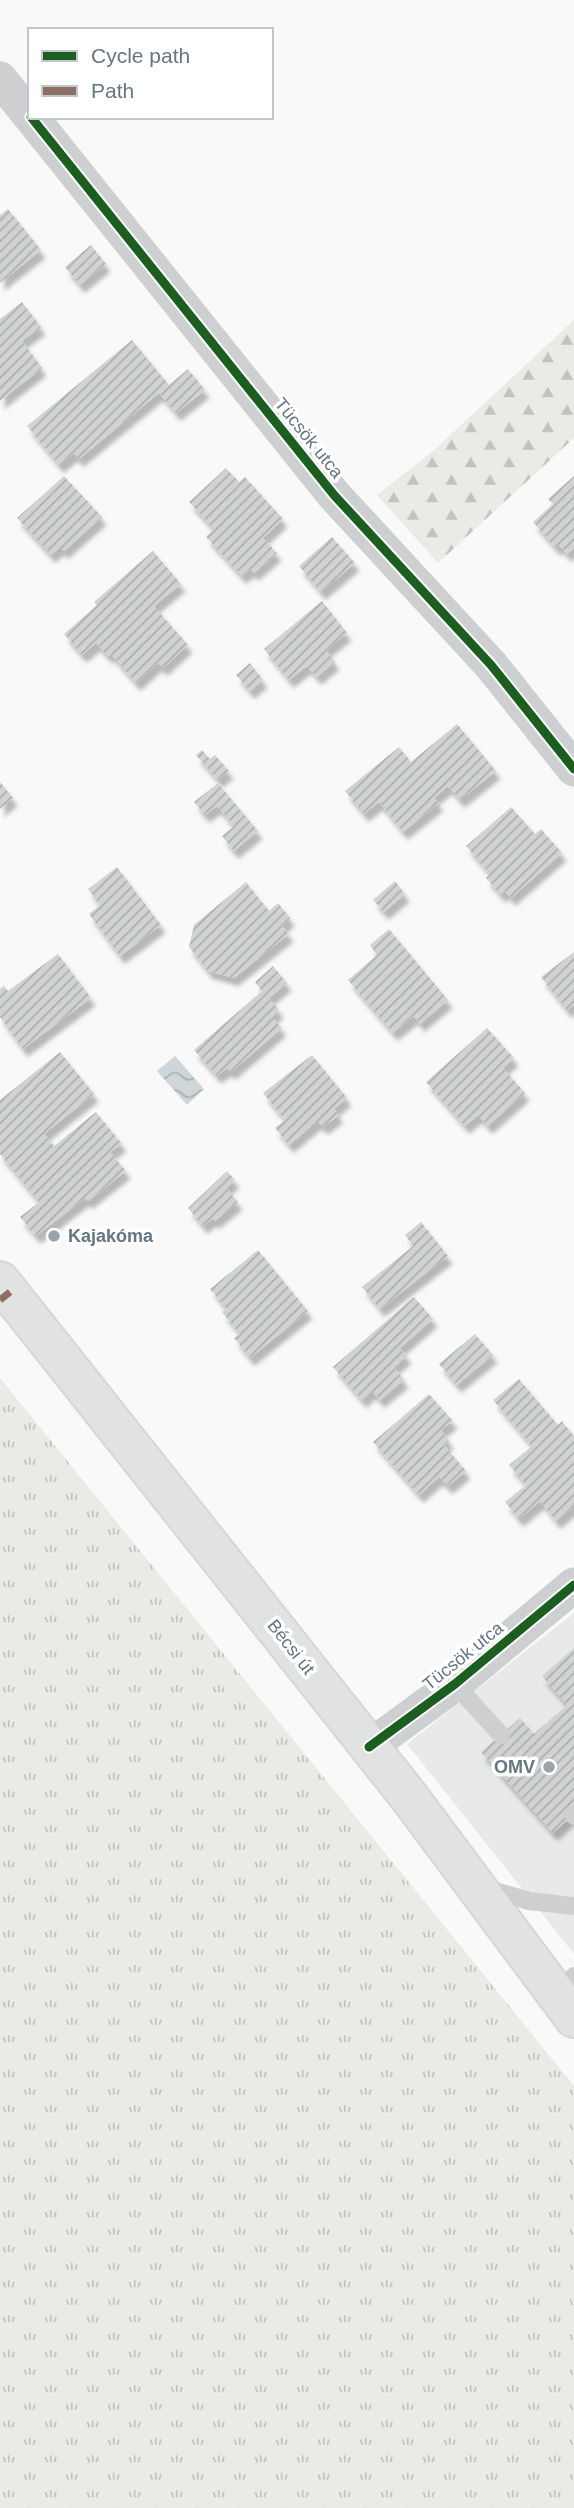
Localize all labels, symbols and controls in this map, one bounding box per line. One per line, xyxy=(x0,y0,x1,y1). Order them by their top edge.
legend xyxy=(28,28,273,119)
text: Cycle path xyxy=(91,44,190,67)
text: Path xyxy=(91,79,134,102)
street label: Tücsök utca xyxy=(271,394,348,483)
place label: Kajakóma xyxy=(68,1226,154,1246)
marker: Kajakóma xyxy=(46,1228,62,1244)
street label: Bécsi út xyxy=(263,1616,319,1678)
street label: Tücsök utca xyxy=(419,1617,508,1694)
place label: OMV xyxy=(494,1757,535,1777)
marker: OMV xyxy=(541,1759,557,1775)

